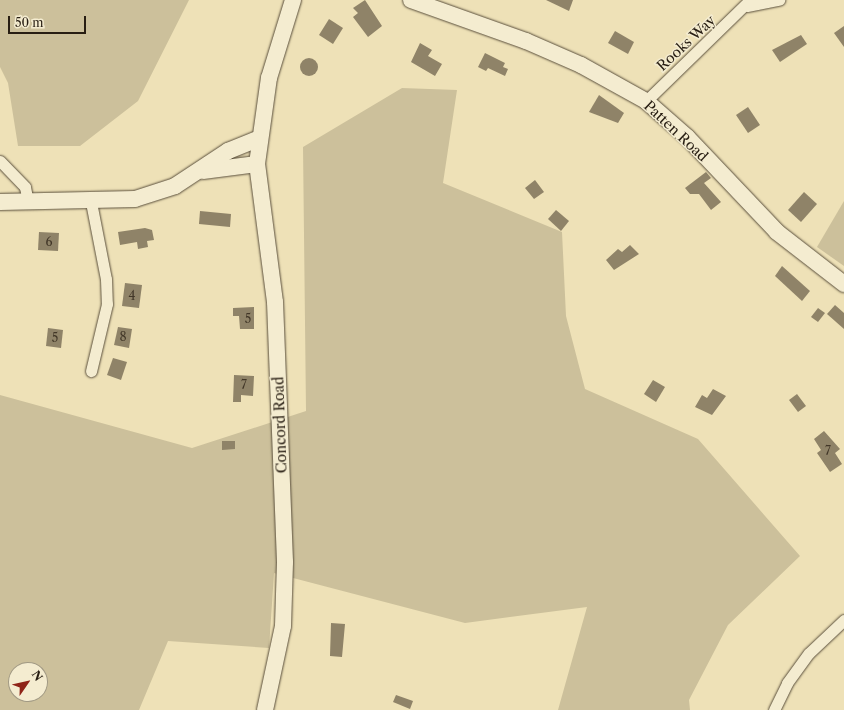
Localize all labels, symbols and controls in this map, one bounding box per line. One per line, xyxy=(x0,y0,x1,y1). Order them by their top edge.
scale bar xyxy=(10,8,88,34)
street label: Rooks Way xyxy=(653,12,719,74)
text: 50 m xyxy=(15,15,44,30)
street label: Patten Road xyxy=(641,97,711,165)
house number: 6 xyxy=(45,235,53,249)
house number: 4 xyxy=(129,289,135,303)
house number: 5 xyxy=(245,312,251,326)
house number: 8 xyxy=(119,330,127,344)
house number: 5 xyxy=(52,331,58,345)
street label: Concord Road xyxy=(270,376,290,474)
house number: 7 xyxy=(241,378,247,392)
house number: 7 xyxy=(825,444,831,458)
north arrow xyxy=(8,662,48,702)
text: N xyxy=(29,668,46,684)

